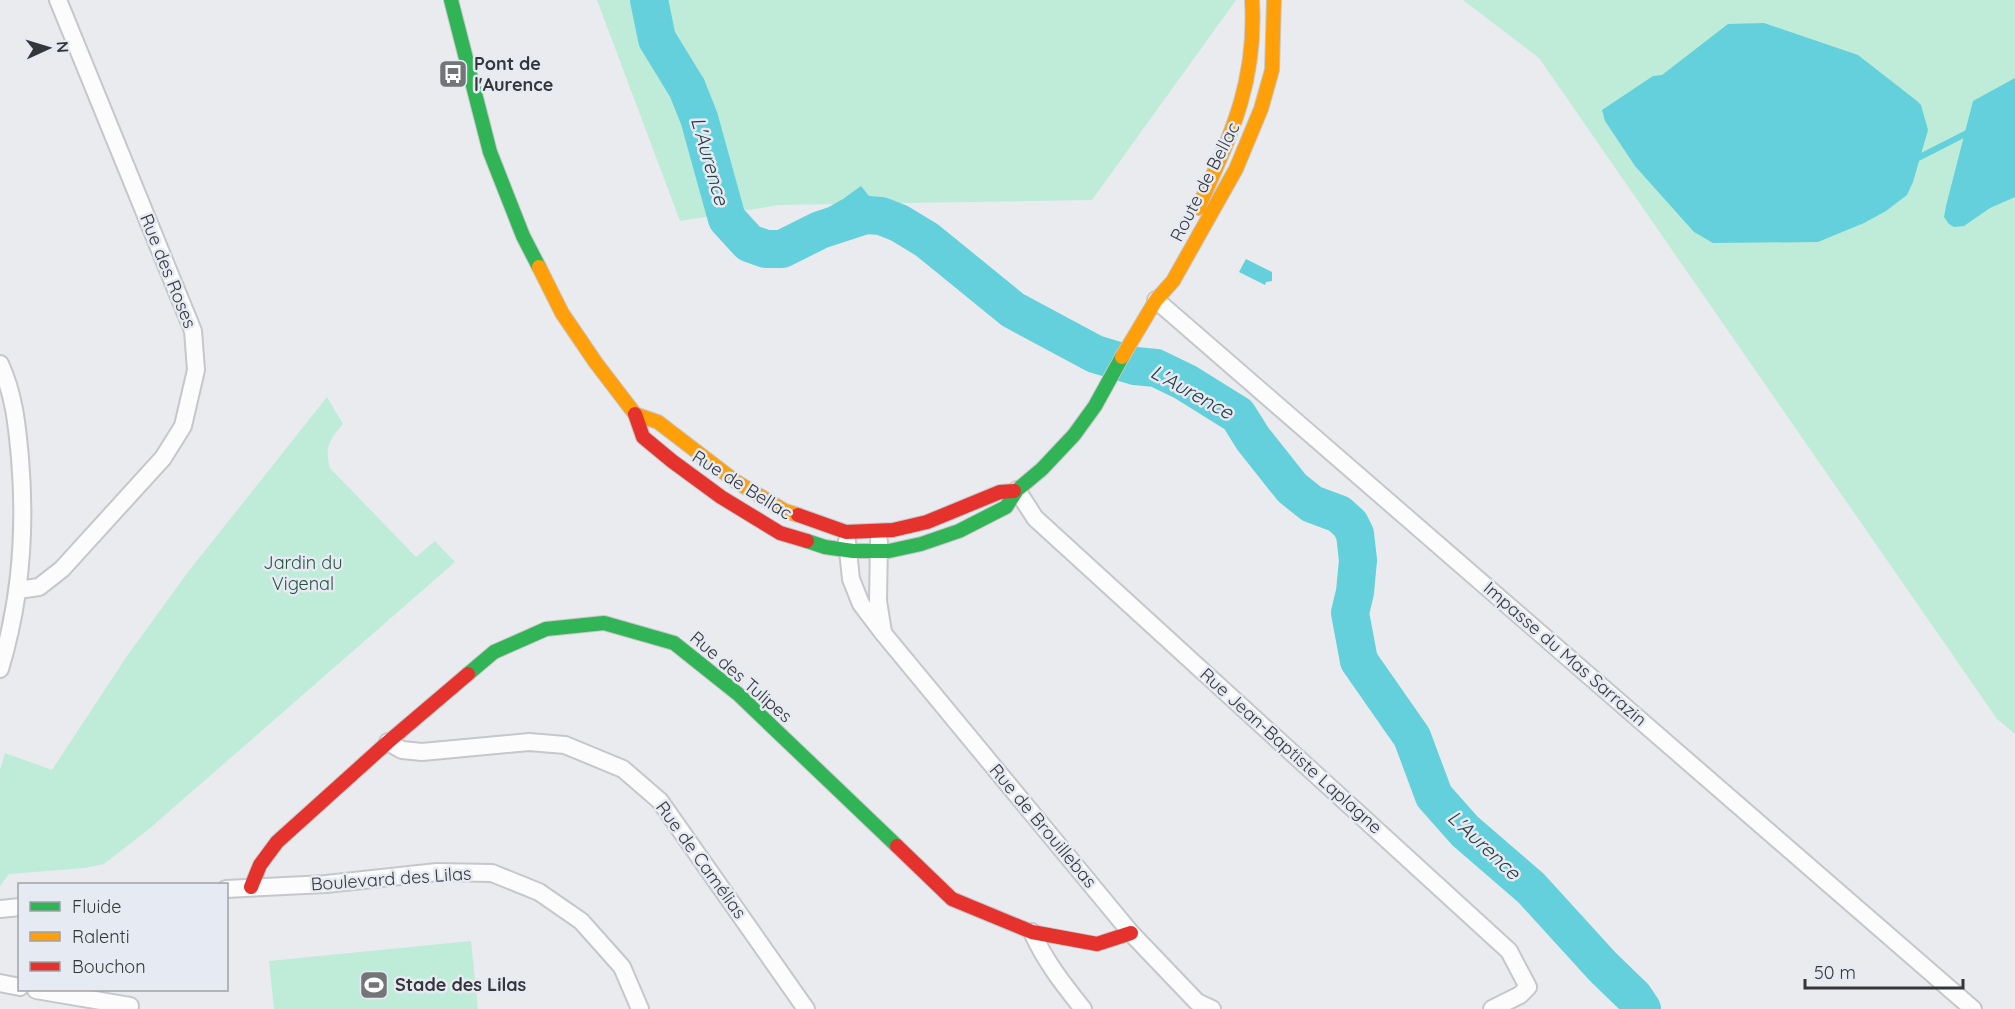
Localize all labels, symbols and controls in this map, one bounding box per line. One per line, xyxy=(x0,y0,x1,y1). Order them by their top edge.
north arrow xyxy=(18,18,78,78)
text: N xyxy=(53,40,73,54)
place label: Pont de l'Aurence xyxy=(474,52,553,96)
bus stop icon: Pont de l'Aurence xyxy=(437,58,469,90)
water label: L'Aurence xyxy=(686,114,735,208)
street label: Route de Bellac xyxy=(1165,118,1244,245)
street label: Rue des Roses xyxy=(135,210,202,331)
water label: L'Aurence xyxy=(1147,359,1238,425)
street label: Rue de Bellac xyxy=(688,445,797,524)
park label: Jardin du Vigenal xyxy=(263,551,343,595)
street label: Impasse du Mas Sarrazin xyxy=(1479,576,1652,731)
street label: Rue des Tulipes xyxy=(685,626,797,727)
street label: Rue Jean-Baptiste Laplagne xyxy=(1195,663,1387,839)
street label: Rue de Brouillebas xyxy=(985,759,1102,892)
street label: Rue de Camélias xyxy=(651,796,752,923)
water label: L'Aurence xyxy=(1443,805,1526,885)
street label: Boulevard des Lilas xyxy=(310,861,472,896)
legend xyxy=(18,883,228,991)
text: Fluide xyxy=(72,895,121,918)
text: Ralenti xyxy=(72,925,130,948)
scale bar xyxy=(1805,952,1962,990)
text: Bouchon xyxy=(72,955,146,978)
text: 50 m xyxy=(1814,961,1856,984)
sports icon: Stade des Lilas xyxy=(358,969,390,1001)
place label: Stade des Lilas xyxy=(395,973,527,996)

